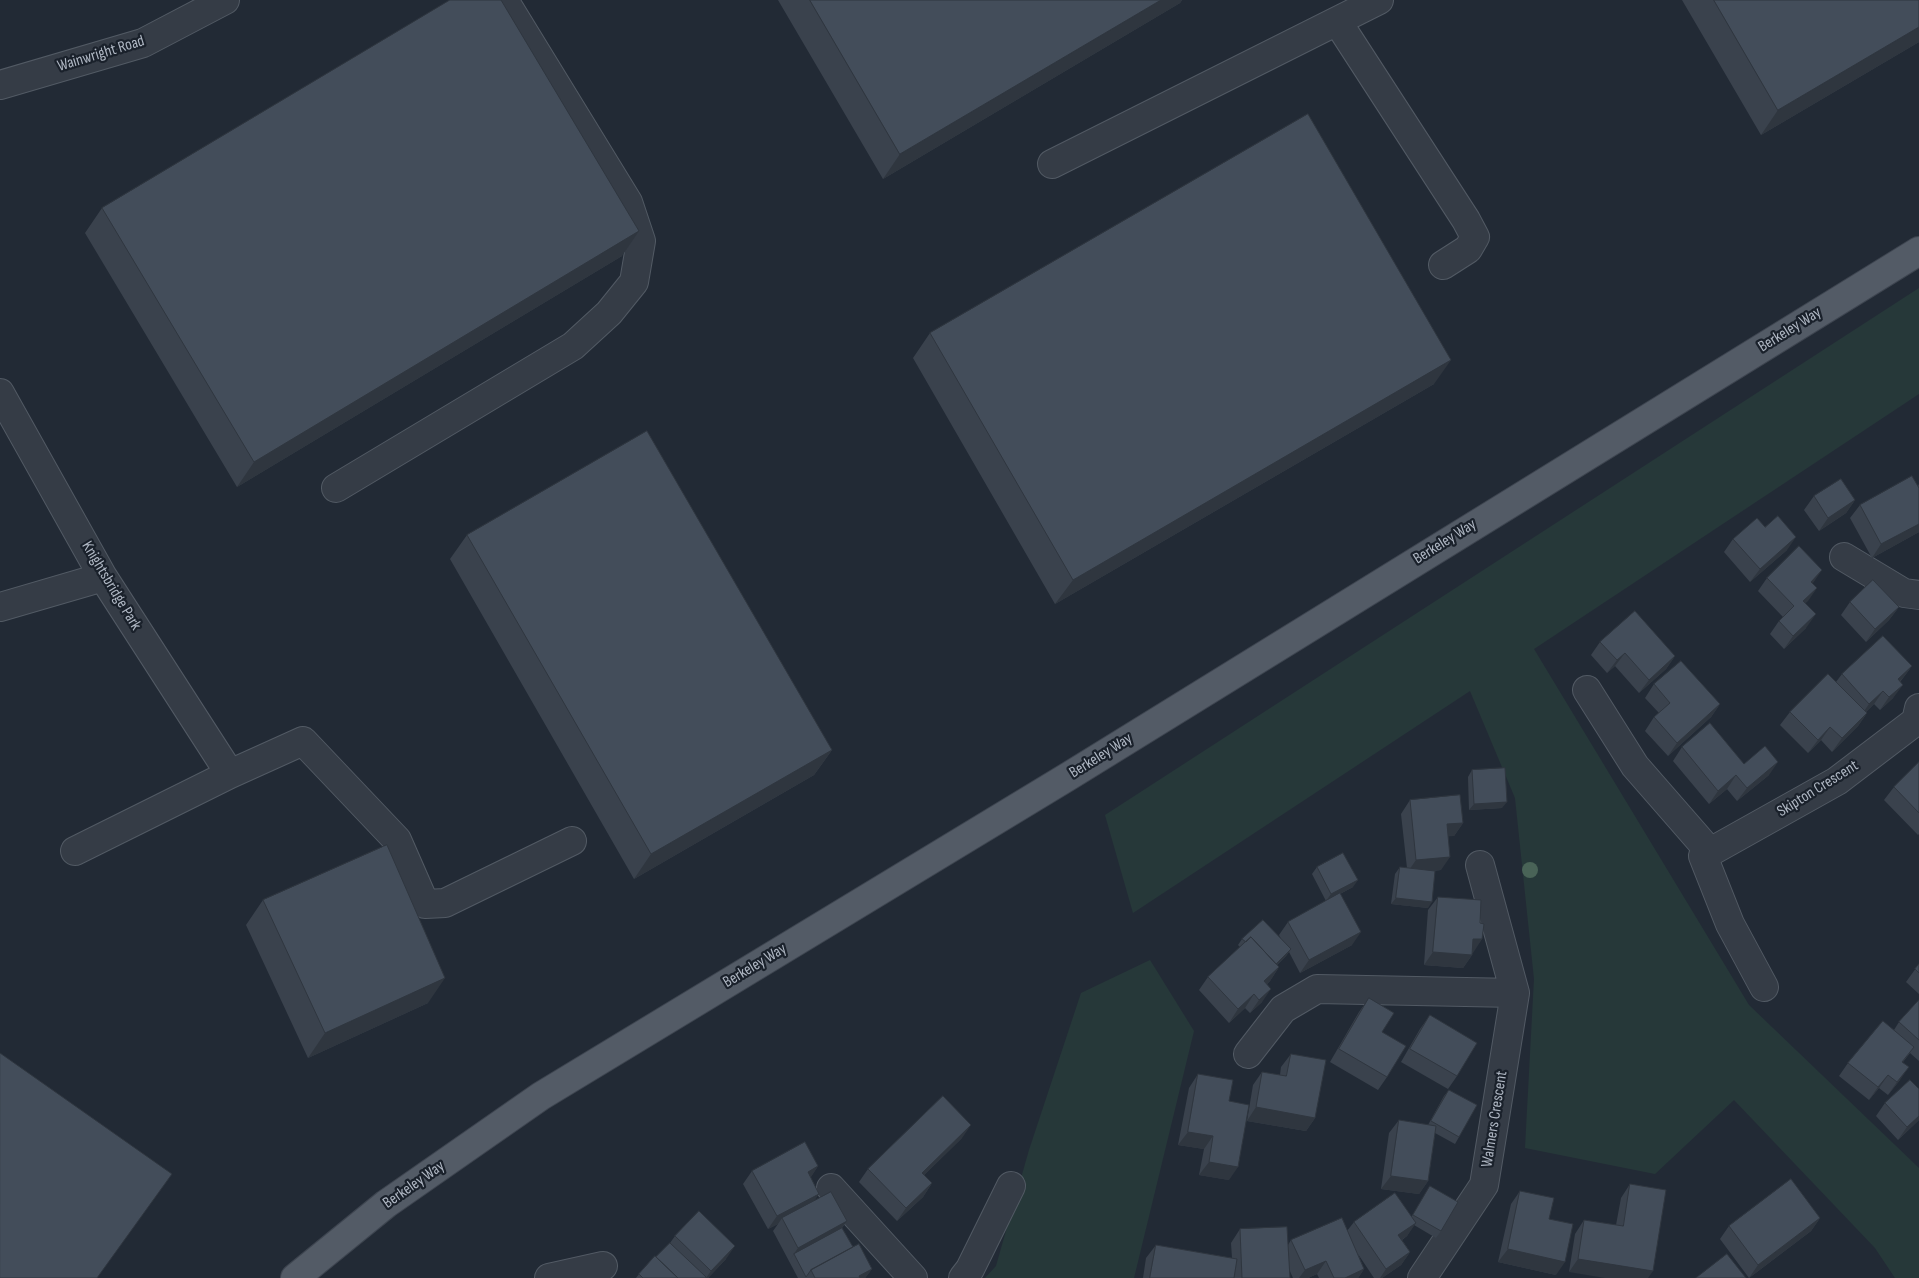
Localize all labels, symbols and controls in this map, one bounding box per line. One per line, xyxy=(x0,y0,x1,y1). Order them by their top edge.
street label: Wainwright Road xyxy=(55,32,147,76)
street label: Berkeley Way xyxy=(1755,303,1825,357)
street label: Berkeley Way xyxy=(1410,515,1480,569)
street label: Knightsbridge Park xyxy=(77,538,145,634)
street label: Berkeley Way xyxy=(1066,729,1136,783)
street label: Skipton Crescent xyxy=(1774,756,1862,822)
street label: Berkeley Way xyxy=(720,940,790,992)
street label: Walmers Crescent xyxy=(1478,1069,1512,1169)
street label: Berkeley Way xyxy=(380,1157,448,1213)

